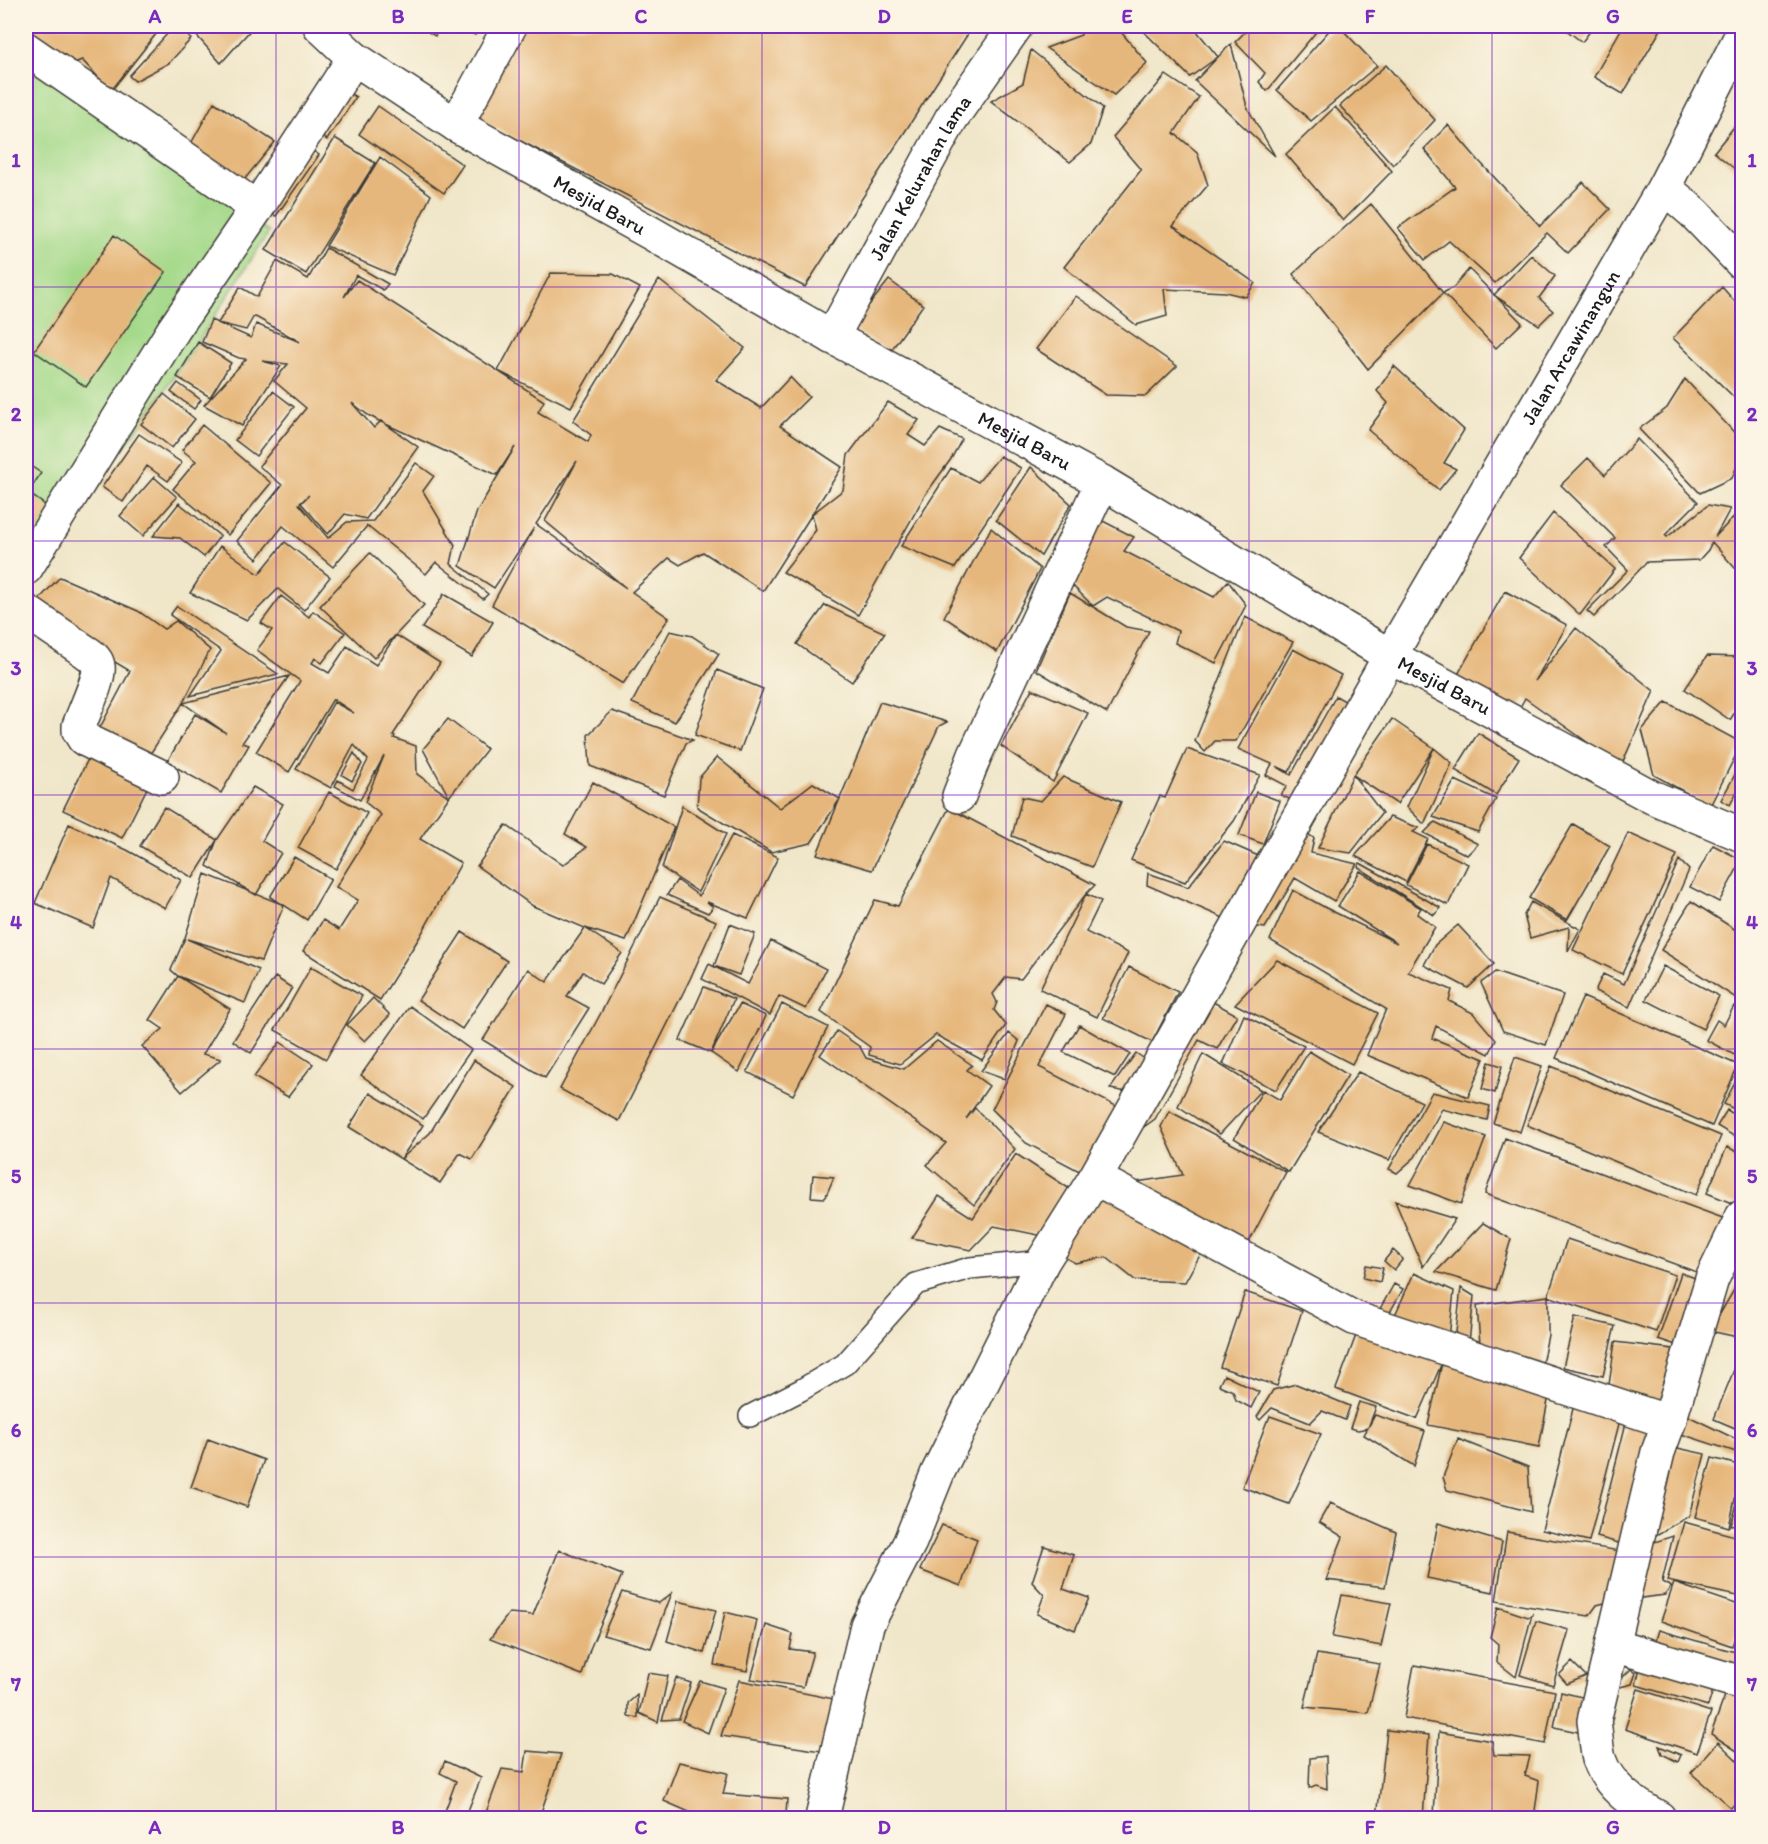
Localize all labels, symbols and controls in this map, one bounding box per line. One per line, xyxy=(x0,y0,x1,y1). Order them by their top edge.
text: A xyxy=(148,4,162,28)
text: B xyxy=(392,4,405,28)
text: C xyxy=(635,4,648,28)
text: D xyxy=(877,4,891,28)
text: E xyxy=(1121,4,1133,28)
text: F xyxy=(1365,4,1376,28)
text: G xyxy=(1606,4,1620,28)
street label: Jalan Kelurahan lama xyxy=(864,90,976,264)
text: 1 xyxy=(11,148,21,172)
text: 1 xyxy=(1747,148,1757,172)
street label: Mesjid Baru xyxy=(549,169,650,240)
street label: Jalan Arcawinangun xyxy=(1516,266,1625,429)
text: 2 xyxy=(11,402,22,426)
text: 2 xyxy=(1747,402,1758,426)
street label: Mesjid Baru xyxy=(974,406,1075,475)
street label: Mesjid Baru xyxy=(1394,650,1495,720)
text: 3 xyxy=(11,656,22,680)
text: 3 xyxy=(1747,656,1758,680)
text: 4 xyxy=(10,910,22,934)
text: 4 xyxy=(1746,910,1758,934)
text: 5 xyxy=(11,1164,22,1188)
text: 5 xyxy=(1747,1164,1758,1188)
text: 6 xyxy=(11,1418,22,1442)
text: 6 xyxy=(1747,1418,1758,1442)
text: 7 xyxy=(10,1672,21,1696)
text: 7 xyxy=(1746,1672,1757,1696)
text: A xyxy=(148,1815,162,1839)
text: B xyxy=(392,1815,405,1839)
text: C xyxy=(635,1815,648,1839)
text: D xyxy=(877,1815,891,1839)
text: E xyxy=(1121,1815,1133,1839)
text: F xyxy=(1365,1815,1376,1839)
text: G xyxy=(1606,1815,1620,1839)

